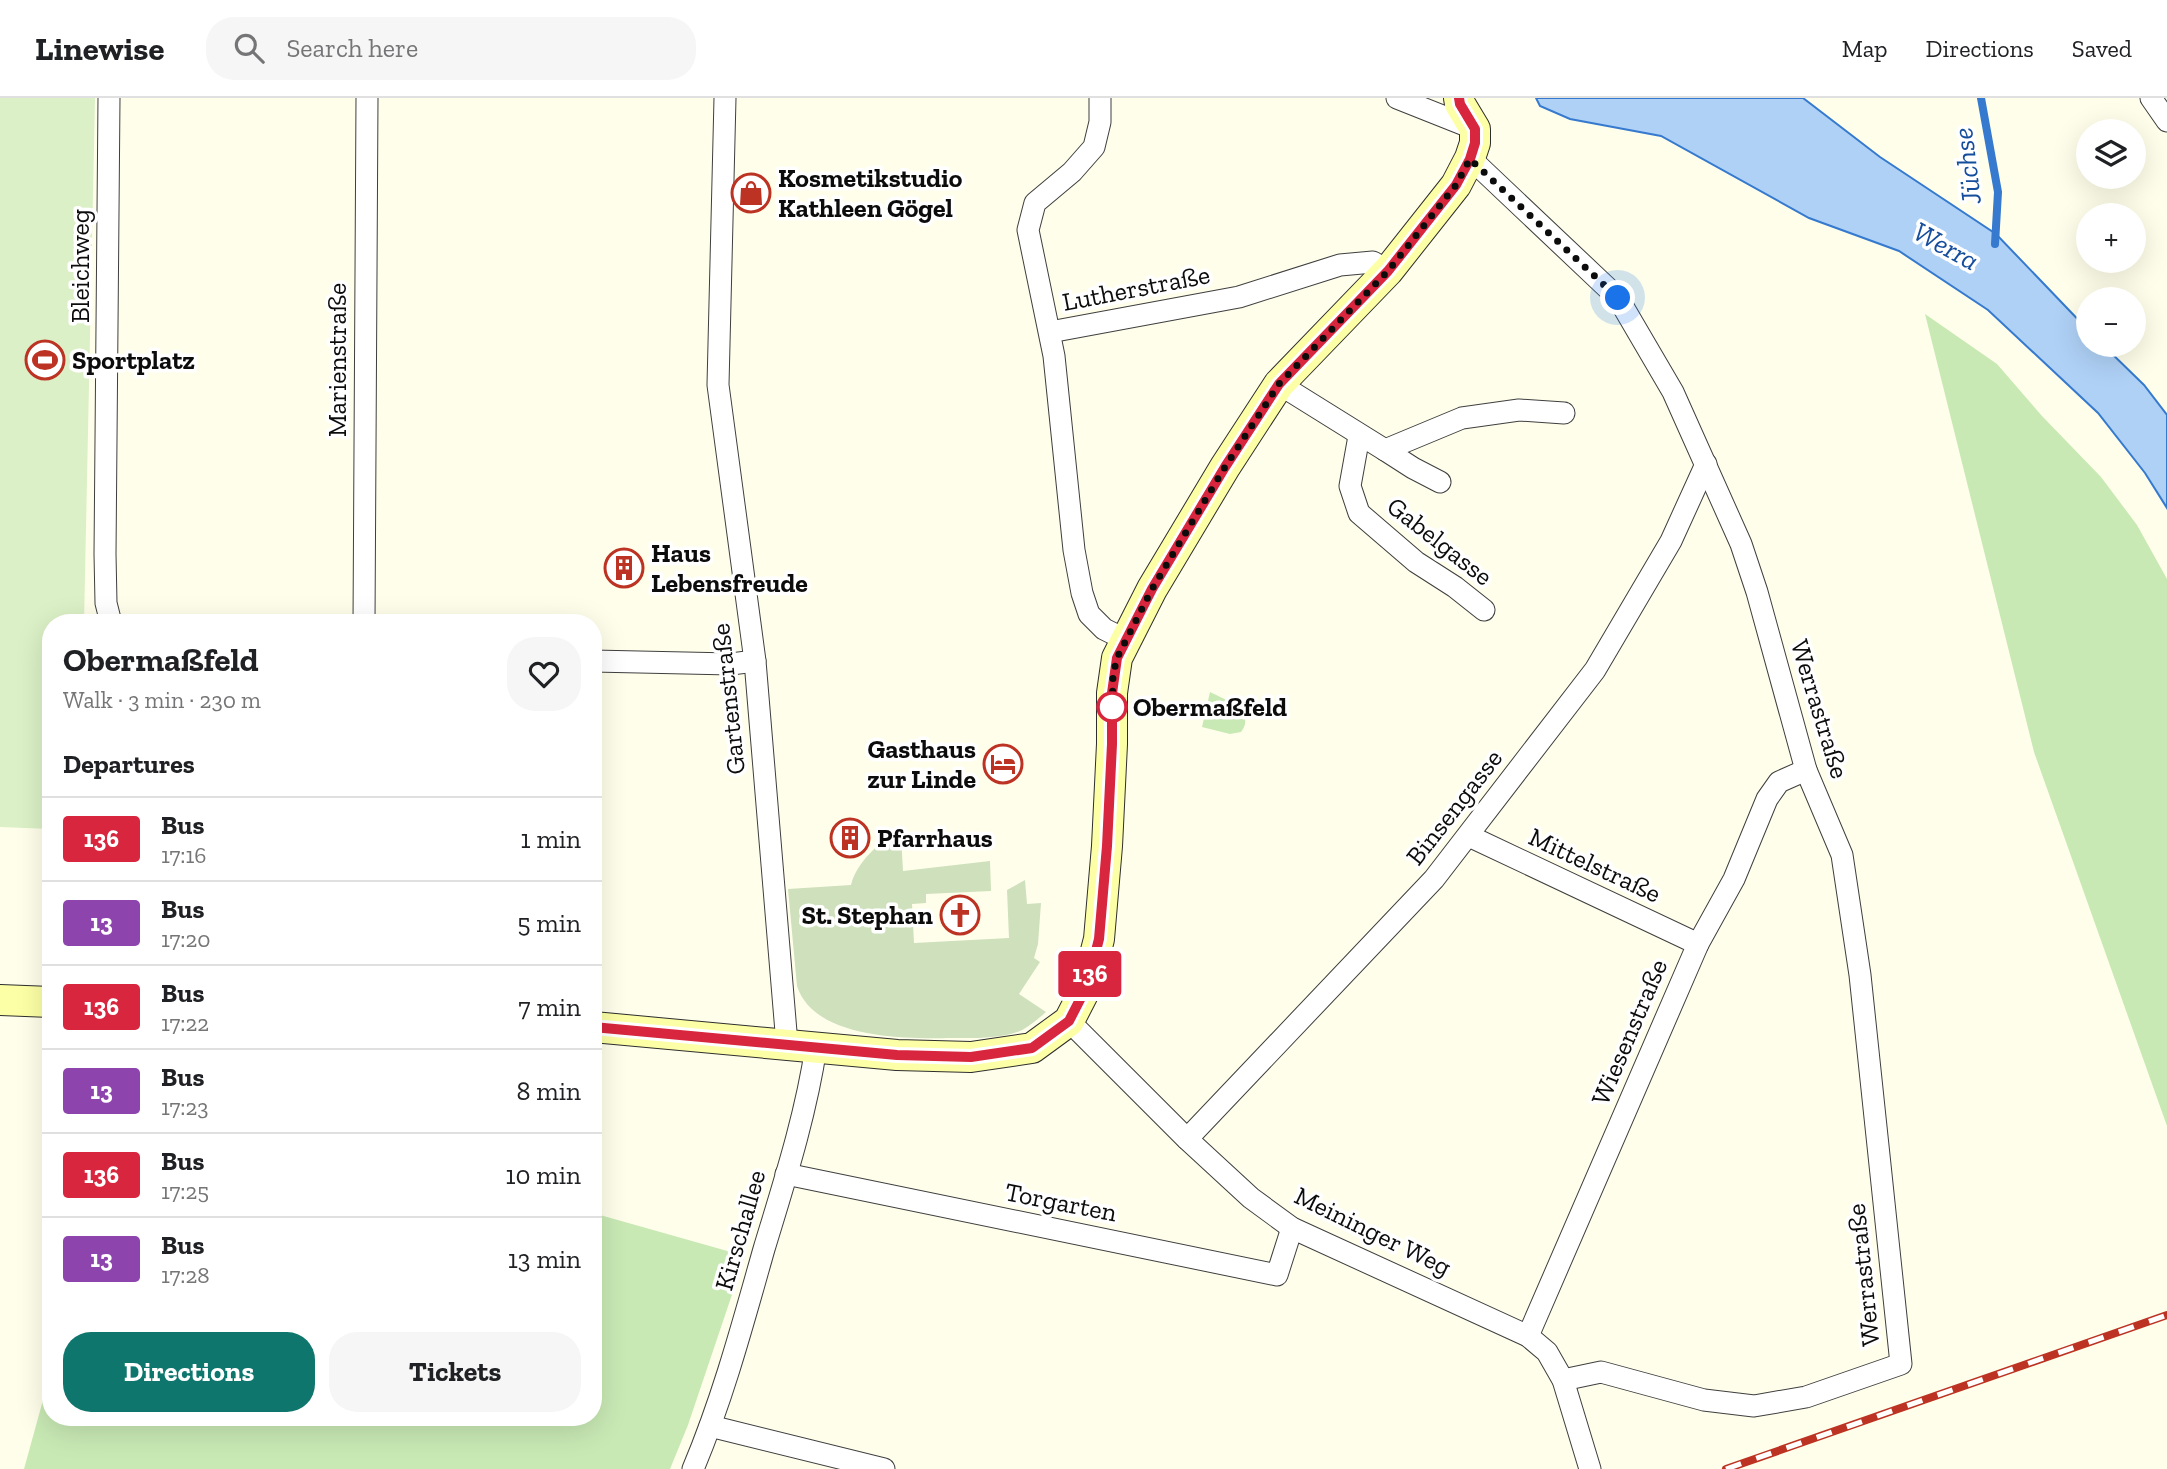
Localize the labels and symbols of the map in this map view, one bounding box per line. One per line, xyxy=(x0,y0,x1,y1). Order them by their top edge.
water label: Jüchse xyxy=(1946,126,1988,207)
place label: Kosmetikstudio Kathleen Gögel xyxy=(778,162,963,224)
shop icon: Kosmetikstudio Kathleen Gögel xyxy=(730,172,772,214)
street label: Bleichweg xyxy=(64,209,96,323)
water label: Werra xyxy=(1908,215,1984,277)
street label: Lutherstraße xyxy=(1060,258,1212,318)
your location xyxy=(1600,280,1635,315)
street label: Marienstraße xyxy=(321,283,353,437)
sports icon: Sportplatz xyxy=(24,339,66,381)
place label: Sportplatz xyxy=(72,344,195,376)
street label: Gabelgasse xyxy=(1381,490,1499,592)
place label: Haus Lebensfreude xyxy=(651,537,808,599)
building icon: Haus Lebensfreude xyxy=(603,547,645,589)
street label: Gartenstraße xyxy=(704,622,752,776)
street label: Werrastraße xyxy=(1784,636,1856,782)
place label: Obermaßfeld xyxy=(1133,691,1287,723)
marker: Obermaßfeld xyxy=(1097,692,1127,722)
place label: Gasthaus zur Linde xyxy=(867,733,976,795)
hotel icon: Gasthaus zur Linde xyxy=(982,743,1024,785)
street label: Binsengasse xyxy=(1399,743,1509,871)
building icon: Pfarrhaus xyxy=(829,817,871,859)
street label: Mittelstraße xyxy=(1524,820,1666,910)
place label: Pfarrhaus xyxy=(877,822,993,854)
church icon: St. Stephan xyxy=(939,894,981,936)
place label: St. Stephan xyxy=(801,899,934,931)
line badge: 136 xyxy=(1050,951,1130,997)
street label: Wiesenstraße xyxy=(1584,954,1674,1110)
street label: Kirschallee xyxy=(708,1166,772,1294)
street label: Torgarten xyxy=(1002,1175,1120,1229)
street label: Meininger Weg xyxy=(1289,1179,1457,1283)
street label: Werrastraße xyxy=(1840,1202,1886,1348)

